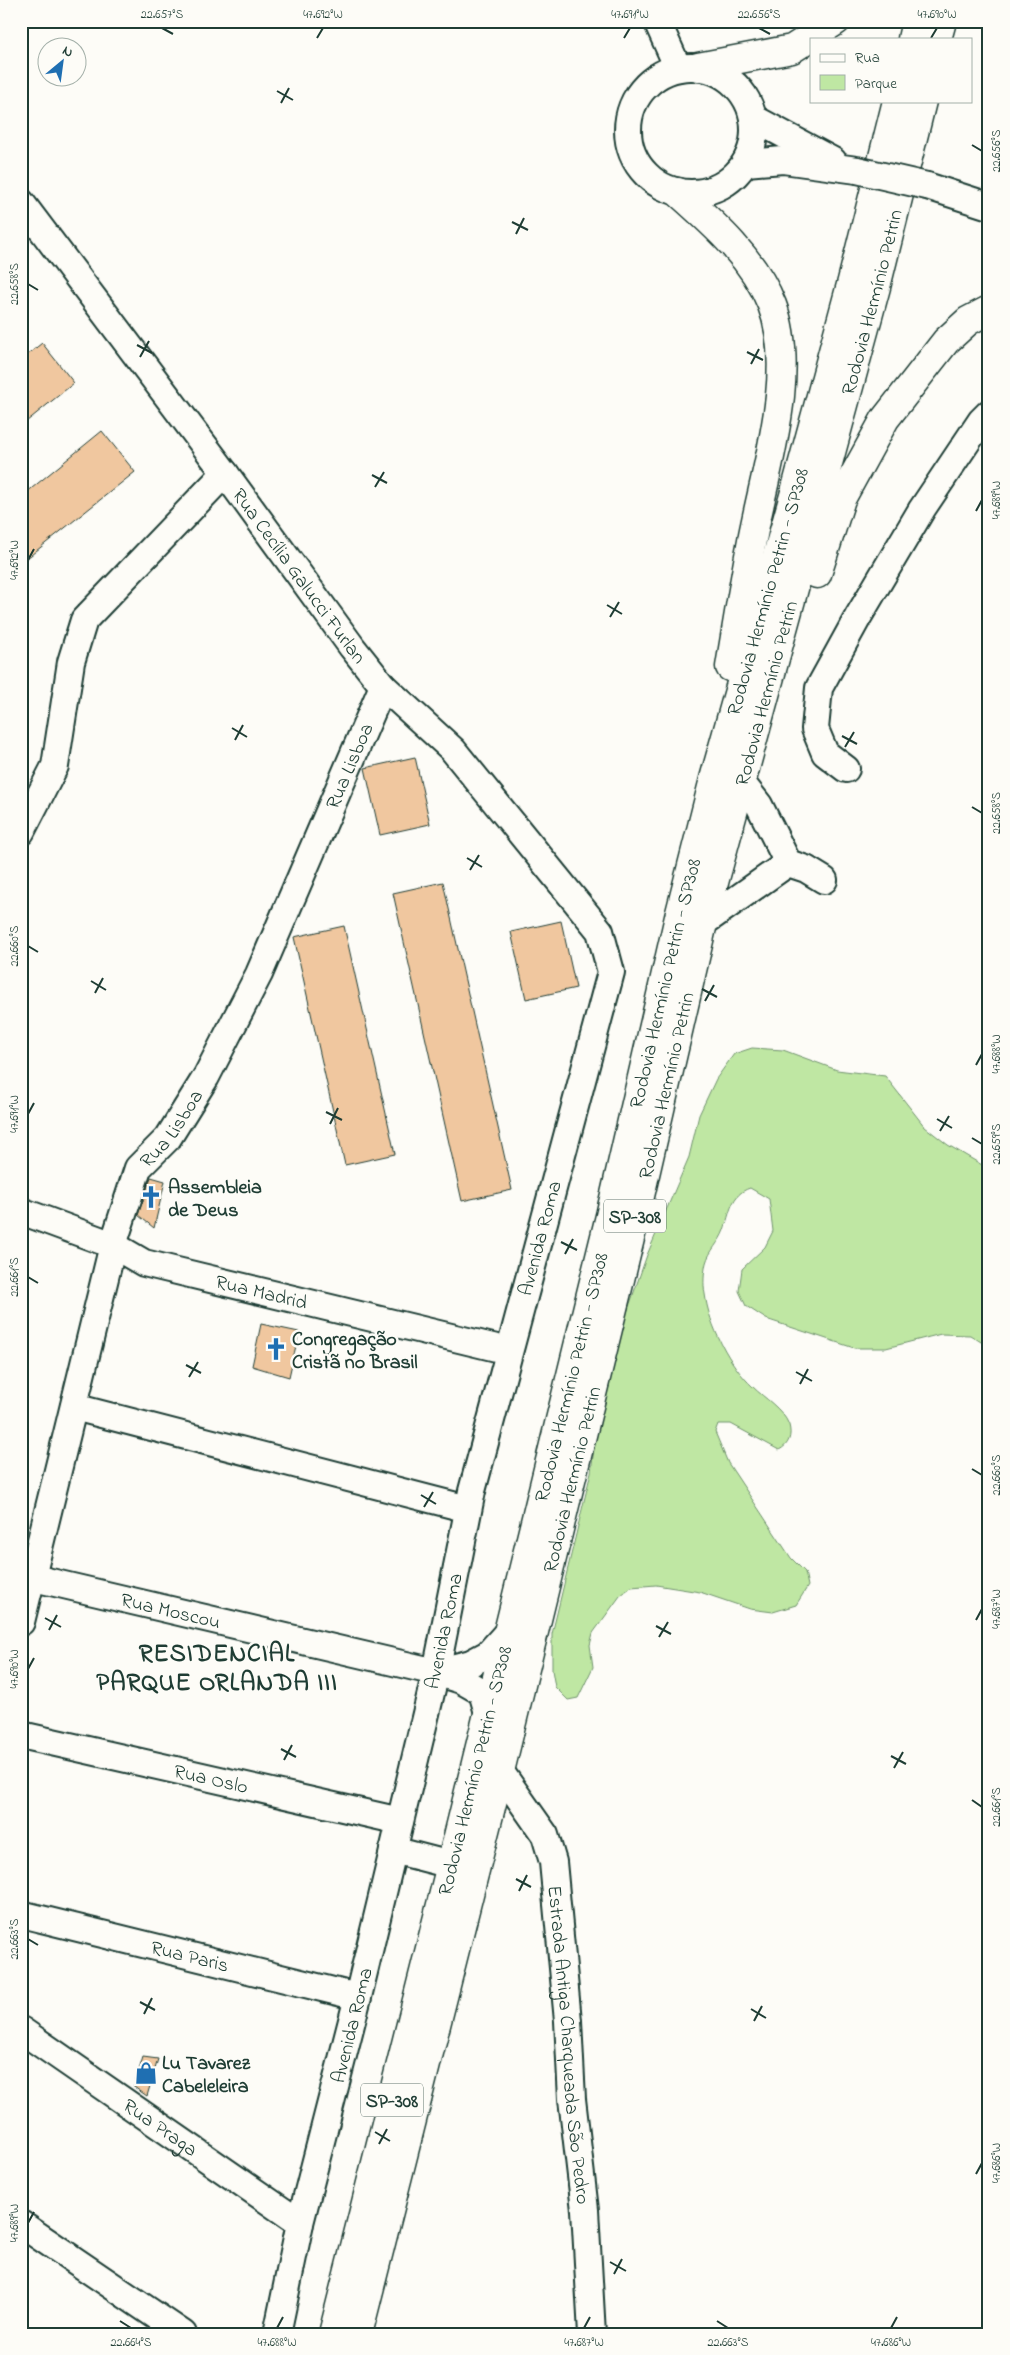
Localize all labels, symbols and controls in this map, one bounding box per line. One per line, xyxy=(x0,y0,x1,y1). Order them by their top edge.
text: 22.657°S xyxy=(141,6,183,24)
text: 47.692°W xyxy=(303,6,343,24)
text: 47.691°W xyxy=(611,6,649,24)
text: 22.656°S xyxy=(738,6,781,24)
text: 47.690°W xyxy=(918,6,956,24)
north arrow xyxy=(38,38,88,88)
legend xyxy=(810,38,972,102)
text: N xyxy=(58,40,77,63)
text: Rua xyxy=(855,47,880,69)
text: Parque xyxy=(855,73,897,95)
text: 22.656°S xyxy=(988,129,1006,172)
street label: Rodovia Hermínio Petrin xyxy=(835,207,912,399)
text: 22.658°S xyxy=(6,263,24,305)
street label: Rodovia Hermínio Petrin - SP308 xyxy=(720,465,814,717)
text: 47.689°W xyxy=(988,481,1006,519)
street label: Rua Cecília Galucci Furlan xyxy=(224,483,372,671)
text: 47.692°W xyxy=(6,540,24,580)
street label: Rodovia Hermínio Petrin xyxy=(728,597,804,787)
street label: Rua Lisboa xyxy=(320,719,382,814)
text: 22.658°S xyxy=(988,792,1006,834)
street label: Rodovia Hermínio Petrin - SP308 xyxy=(625,855,705,1109)
text: 22.660°S xyxy=(6,925,24,967)
street label: Rodovia Hermínio Petrin xyxy=(633,989,699,1181)
text: 47.688°W xyxy=(988,1034,1006,1074)
street label: Rua Lisboa xyxy=(134,1085,212,1176)
text: 47.691°W xyxy=(6,1095,24,1133)
text: 22.659°S xyxy=(988,1123,1006,1165)
place label: Assembleia de Deus xyxy=(168,1174,262,1226)
street label: Avenida Roma xyxy=(512,1178,571,1299)
church icon: Assembleia de Deus xyxy=(138,1184,164,1210)
road number: SP-308 xyxy=(604,1200,666,1232)
street label: Rodovia Hermínio Petrin - SP308 xyxy=(527,1249,613,1503)
text: 22.661°S xyxy=(6,1257,24,1297)
street label: Rua Madrid xyxy=(212,1269,310,1319)
place label: Congregação Cristã no Brasil xyxy=(292,1326,418,1378)
church icon: Congregação Cristã no Brasil xyxy=(263,1336,289,1362)
street label: Rodovia Hermínio Petrin xyxy=(536,1383,606,1573)
text: 22.660°S xyxy=(988,1454,1006,1496)
street label: Avenida Roma xyxy=(419,1571,472,1692)
street label: Rua Moscou xyxy=(118,1587,223,1638)
text: 47.687°W xyxy=(988,1589,1006,1629)
district label: RESIDENCIAL PARQUE ORLANDA III xyxy=(96,1637,338,1702)
street label: Rodovia Hermínio Petrin - SP308 xyxy=(432,1643,521,1899)
text: 47.690°W xyxy=(6,1650,24,1688)
street label: Rua Oslo xyxy=(171,1758,251,1803)
text: 22.661°S xyxy=(988,1787,1006,1827)
street label: Estrada Antiga Charqueada São Pedro xyxy=(538,1884,596,2206)
text: 22.663°S xyxy=(6,1918,24,1959)
street label: Rua Paris xyxy=(147,1934,231,1982)
street label: Avenida Roma xyxy=(325,1965,382,2086)
place label: Lu Tavarez Cabeleleira xyxy=(162,2050,251,2102)
shop icon: Lu Tavarez Cabeleleira xyxy=(133,2060,159,2086)
road number: SP-308 xyxy=(361,2084,423,2116)
street label: Rua Praga xyxy=(116,2093,203,2165)
text: 47.686°W xyxy=(988,2143,1006,2183)
text: 47.689°W xyxy=(6,2204,24,2242)
text: 22.664°S xyxy=(111,2334,152,2352)
text: 47.688°W xyxy=(257,2334,297,2352)
text: 47.687°W xyxy=(564,2334,604,2352)
text: 22.663°S xyxy=(708,2334,749,2352)
text: 47.686°W xyxy=(871,2334,911,2352)

